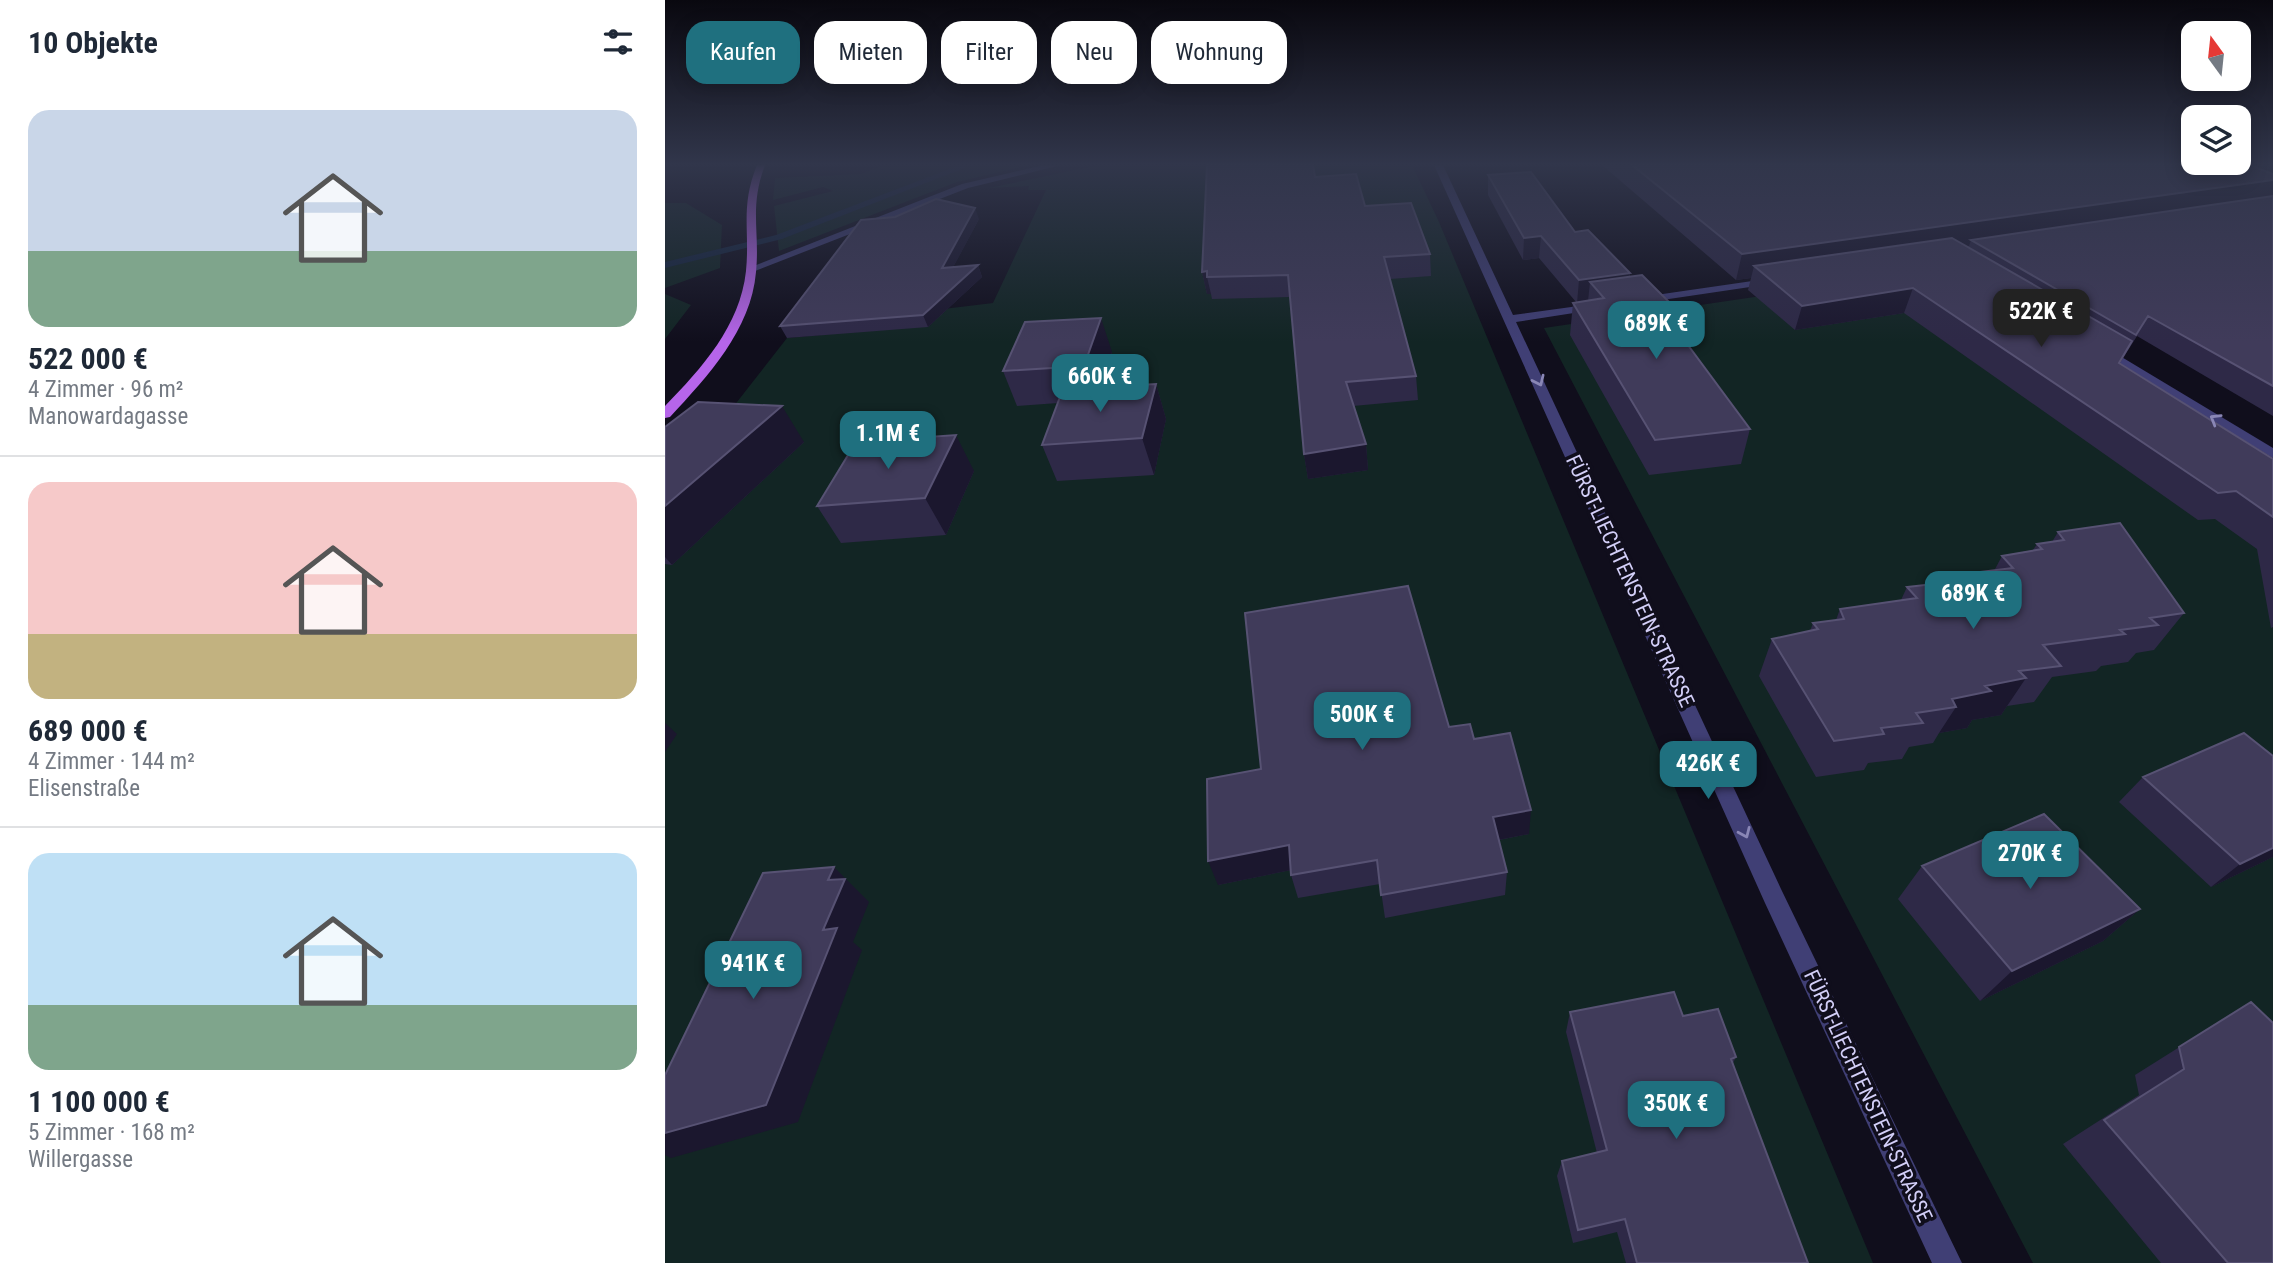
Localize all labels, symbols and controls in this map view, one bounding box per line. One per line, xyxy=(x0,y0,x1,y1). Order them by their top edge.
chip: Kaufen xyxy=(686,21,800,84)
chip: Mieten xyxy=(814,21,927,84)
chip: Filter xyxy=(941,21,1037,84)
chip: Neu xyxy=(1051,21,1137,84)
chip: Wohnung xyxy=(1151,21,1287,84)
north arrow xyxy=(2181,21,2251,91)
map controls xyxy=(2181,21,2251,175)
icon: filters xyxy=(599,23,637,61)
text: 10 Objekte xyxy=(28,25,158,60)
button: layers xyxy=(2181,105,2251,175)
icon: home xyxy=(270,155,396,281)
pin: 522K € xyxy=(1984,290,2098,349)
text: 522K € xyxy=(2009,298,2073,325)
pin: 689K € xyxy=(1599,302,1713,361)
text: 689K € xyxy=(1624,310,1688,337)
text: 522 000 € xyxy=(28,341,148,376)
pin: 660K € xyxy=(1043,354,1157,414)
text: 660K € xyxy=(1068,363,1132,390)
one-way arrow xyxy=(1530,374,1544,387)
text: 4 Zimmer · 96 m² xyxy=(28,376,183,403)
text: Manowardagasse xyxy=(28,403,188,430)
pin: 1.1M € xyxy=(831,412,945,471)
one-way arrow xyxy=(2209,414,2222,427)
text: 1.1M € xyxy=(856,420,920,447)
street label: FÜRST-LIECHTENSTEIN-STRASSE xyxy=(1561,451,1699,711)
icon: home xyxy=(270,527,396,653)
pin: 689K € xyxy=(1916,572,2030,631)
text: 689K € xyxy=(1941,580,2005,607)
pin: 500K € xyxy=(1305,692,1419,752)
text: 500K € xyxy=(1330,701,1394,728)
text: 689 000 € xyxy=(28,713,148,748)
pin: 426K € xyxy=(1651,742,1765,801)
text: 4 Zimmer · 144 m² xyxy=(28,748,195,775)
text: 426K € xyxy=(1676,750,1740,777)
text: Elisenstraße xyxy=(28,775,140,802)
one-way arrow xyxy=(1737,826,1751,839)
pin: 270K € xyxy=(1973,832,2087,891)
text: 270K € xyxy=(1998,840,2062,867)
icon: home xyxy=(270,898,396,1024)
pin: 941K € xyxy=(696,942,810,1001)
text: 941K € xyxy=(721,950,785,977)
street label: FÜRST-LIECHTENSTEIN-STRASSE xyxy=(1799,966,1937,1226)
pin: 350K € xyxy=(1619,1082,1733,1141)
text: 1 100 000 € xyxy=(28,1084,170,1119)
text: 350K € xyxy=(1644,1090,1708,1117)
text: 5 Zimmer · 168 m² xyxy=(28,1119,195,1146)
text: Willergasse xyxy=(28,1146,133,1173)

